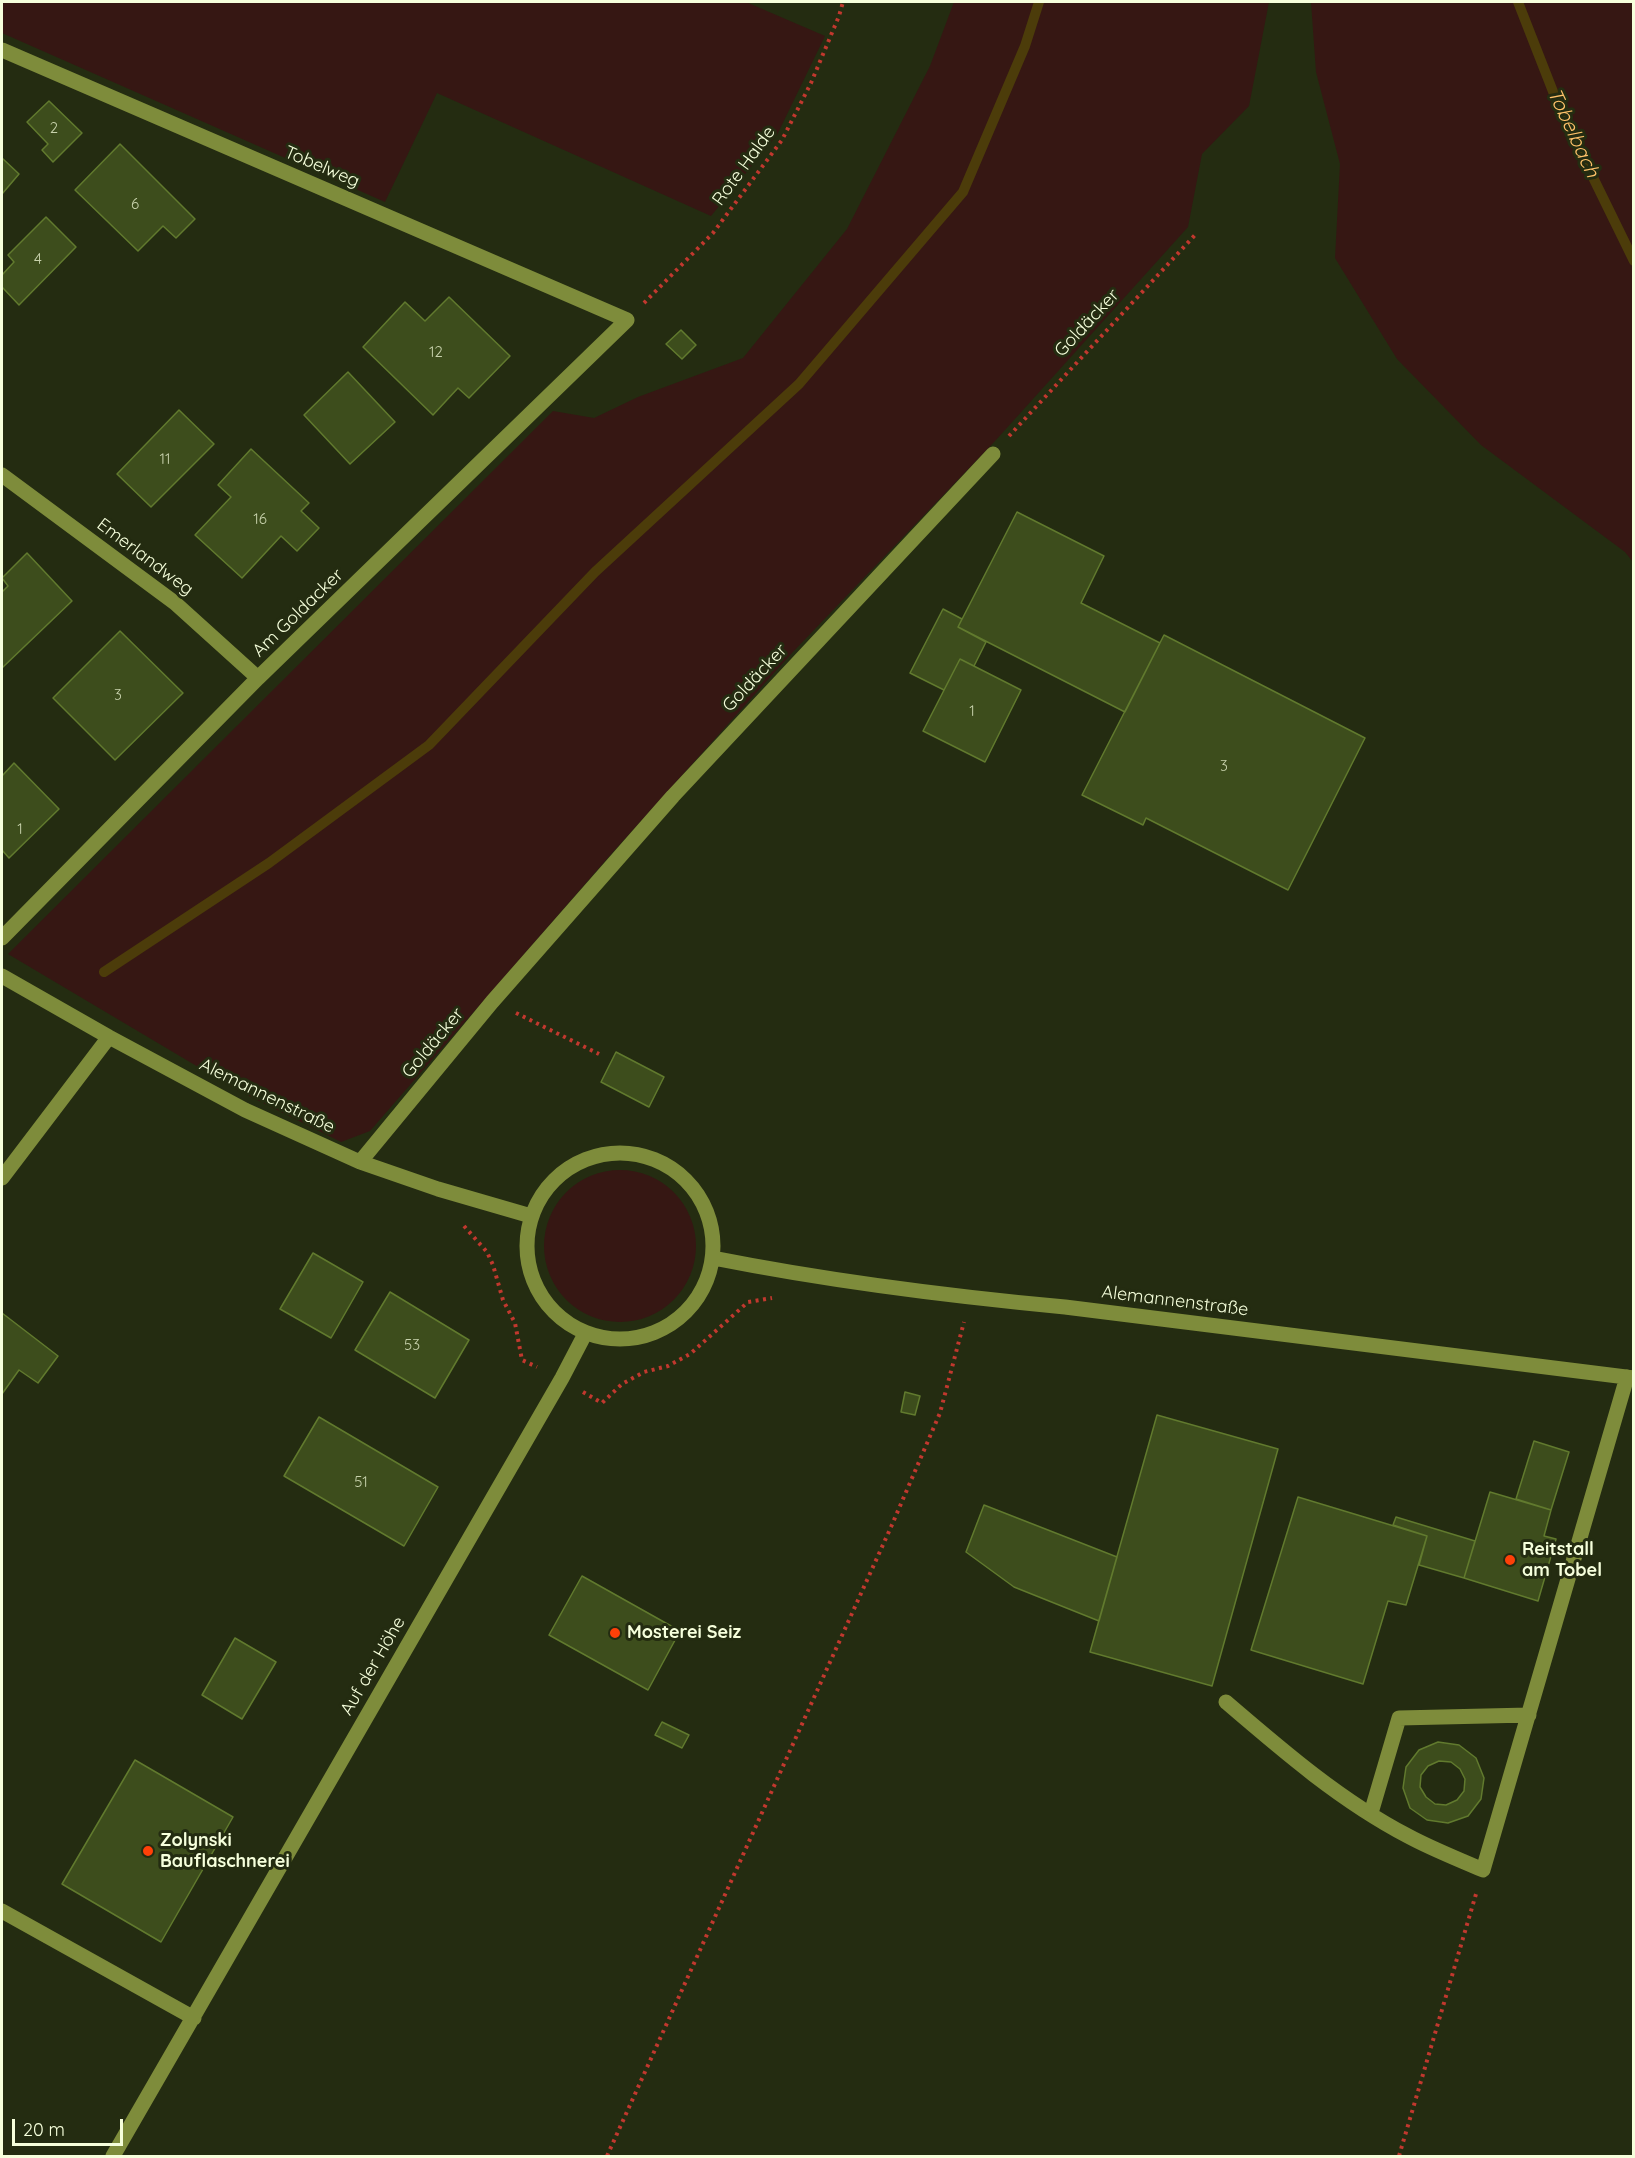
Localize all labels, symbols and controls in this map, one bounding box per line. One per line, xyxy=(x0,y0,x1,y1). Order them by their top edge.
water label: Tobelbach xyxy=(1542,85,1604,181)
house number: 2 xyxy=(50,119,58,137)
street label: Rote Halde xyxy=(708,122,780,210)
street label: Tobelweg xyxy=(281,142,363,192)
house number: 6 xyxy=(131,195,139,213)
house number: 4 xyxy=(34,250,42,268)
street label: Goldäcker xyxy=(1050,285,1124,361)
house number: 12 xyxy=(429,343,443,361)
house number: 11 xyxy=(159,450,171,468)
house number: 16 xyxy=(253,510,267,528)
street label: Emerlandweg xyxy=(93,514,197,600)
street label: Am Goldacker xyxy=(248,564,348,662)
street label: Goldäcker xyxy=(718,640,792,716)
house number: 3 xyxy=(114,686,122,704)
house number: 1 xyxy=(969,702,975,720)
house number: 3 xyxy=(1220,757,1228,775)
house number: 1 xyxy=(17,820,23,838)
street label: Goldäcker xyxy=(397,1004,469,1082)
street label: Alemannenstraße xyxy=(196,1054,338,1138)
street label: Alemannenstraße xyxy=(1100,1281,1250,1321)
house number: 53 xyxy=(404,1336,420,1354)
house number: 51 xyxy=(354,1473,368,1491)
place label: Reitstall am Tobel xyxy=(1522,1539,1602,1582)
marker: Reitstall am Tobel xyxy=(1503,1553,1517,1567)
street label: Auf der Höhe xyxy=(336,1613,410,1719)
place label: Mosterei Seiz xyxy=(627,1622,741,1644)
marker: Mosterei Seiz xyxy=(608,1626,622,1640)
place label: Zolynski Bauflaschnerei xyxy=(160,1830,290,1872)
marker: Zolynski Bauflaschnerei xyxy=(141,1844,155,1858)
scale bar xyxy=(15,2107,126,2145)
text: 20 m xyxy=(23,2118,65,2141)

